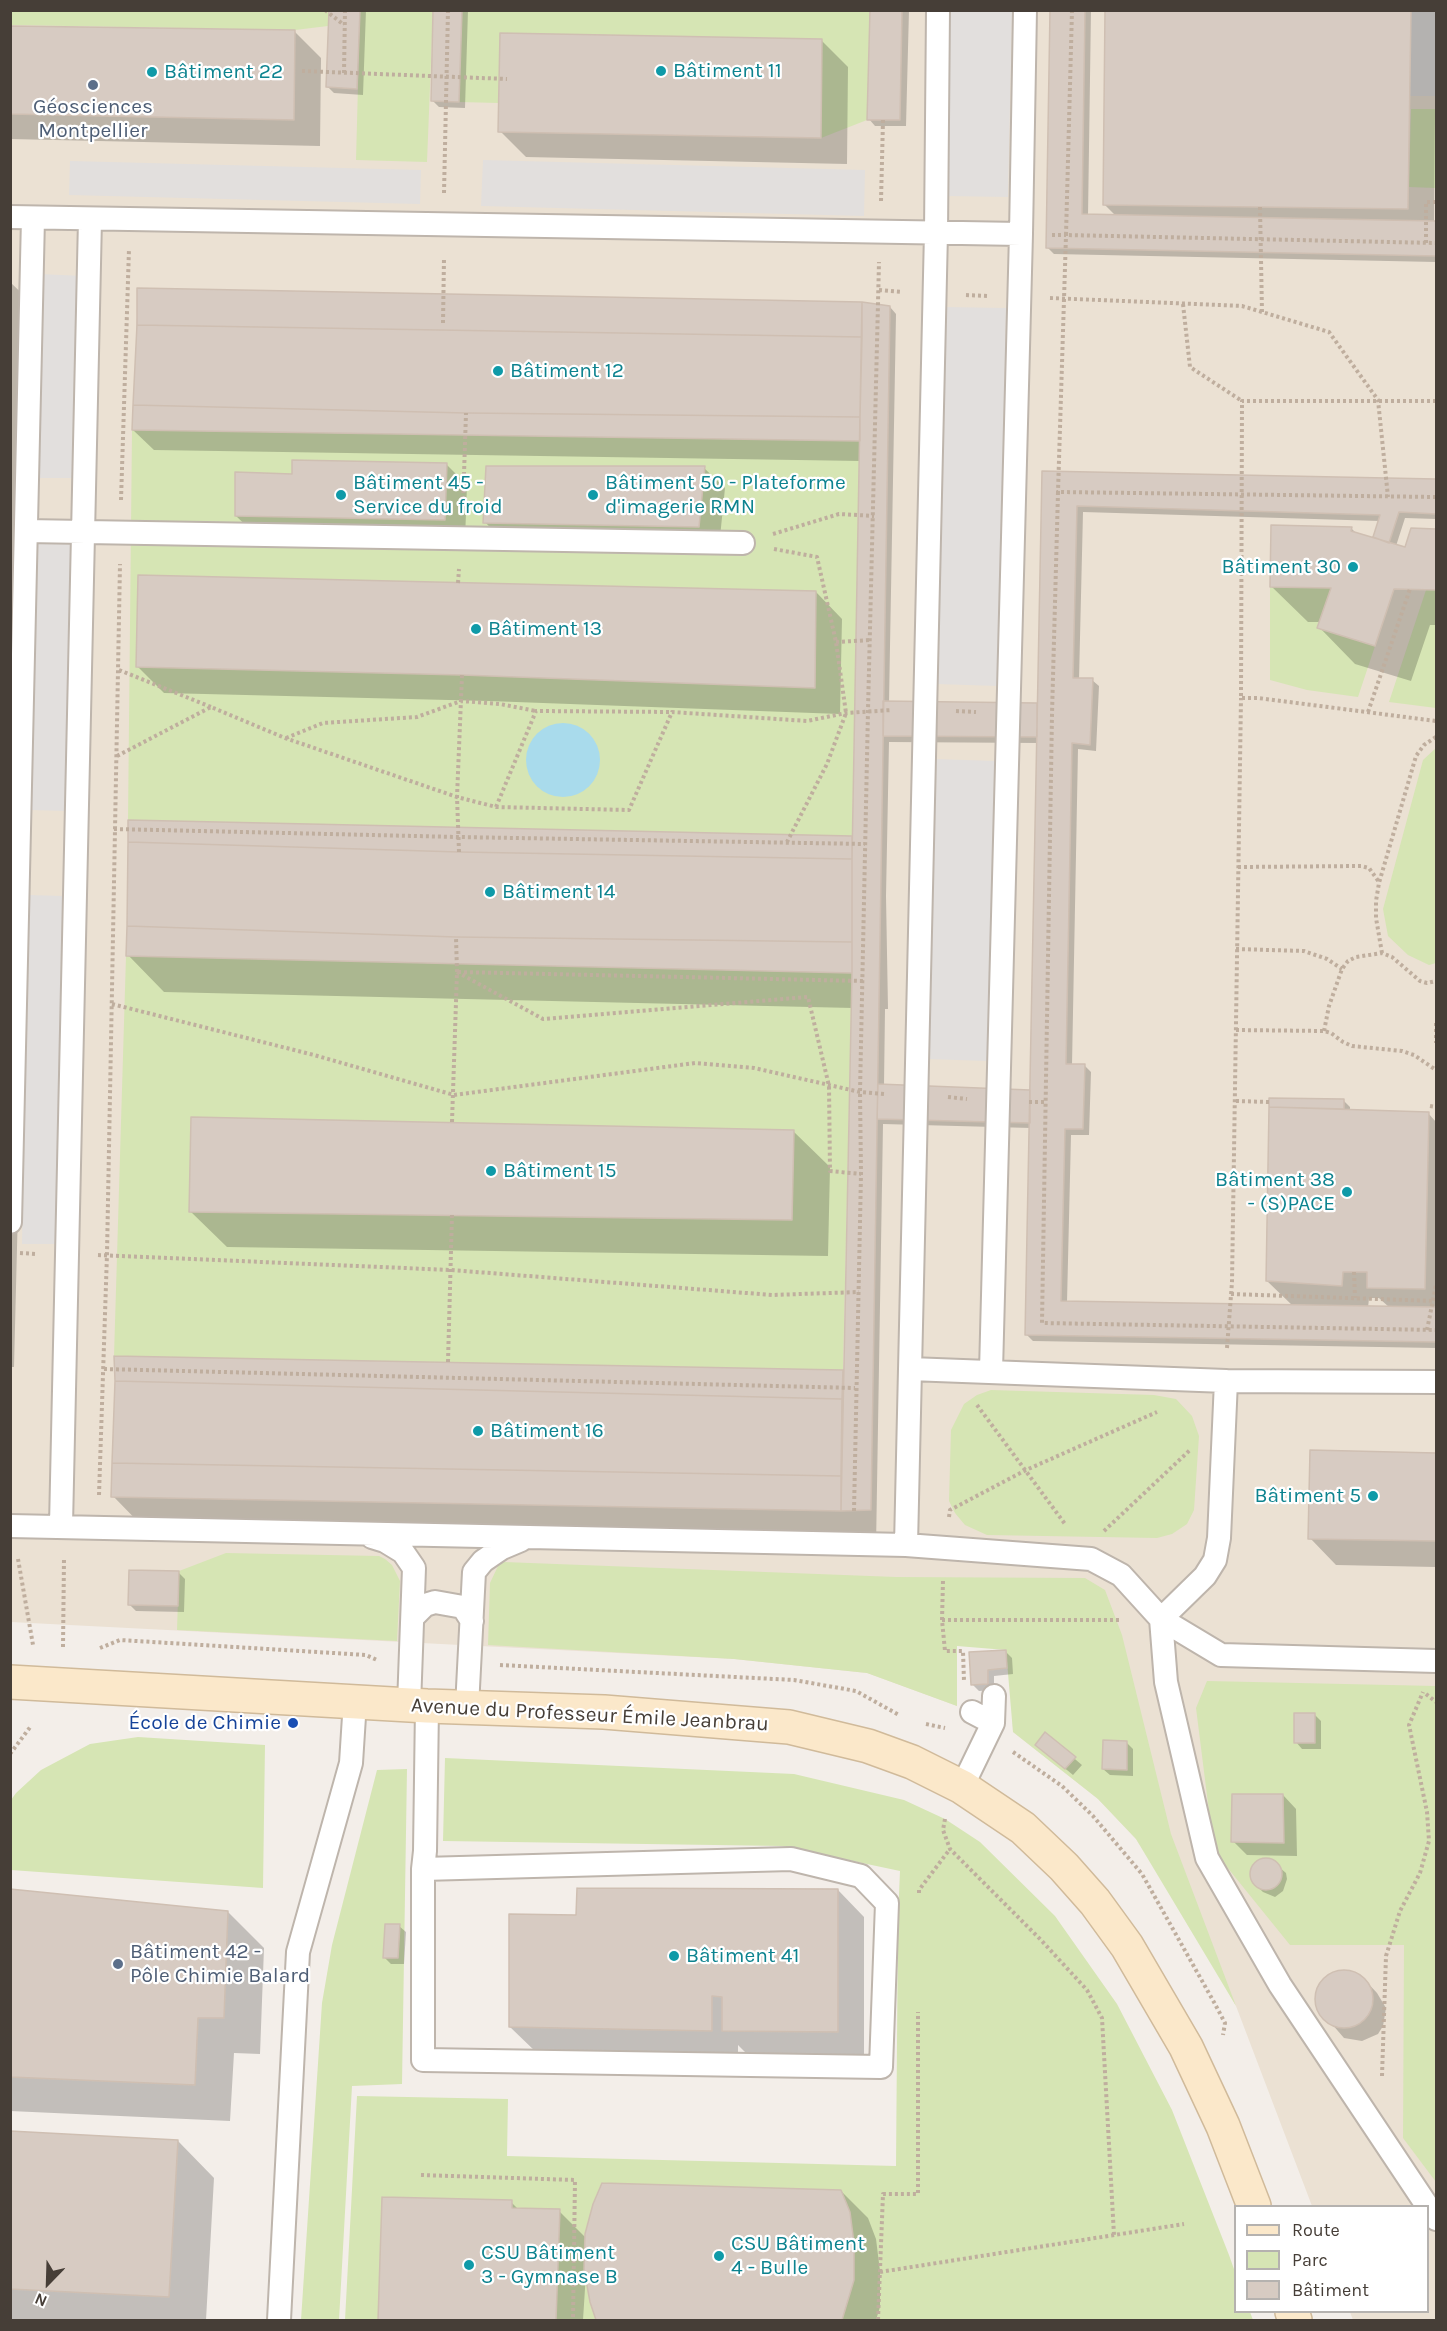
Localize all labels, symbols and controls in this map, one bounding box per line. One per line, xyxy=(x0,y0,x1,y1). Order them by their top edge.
place label: Bâtiment 11 xyxy=(673,58,782,84)
place label: Bâtiment 22 xyxy=(164,59,283,85)
marker: Bâtiment 11 xyxy=(654,64,668,78)
marker: Bâtiment 22 xyxy=(145,65,159,79)
marker: Géosciences Montpellier xyxy=(86,78,100,92)
place label: Géosciences Montpellier xyxy=(33,94,153,144)
place label: Bâtiment 12 xyxy=(510,358,624,384)
marker: Bâtiment 12 xyxy=(491,364,505,378)
place label: Bâtiment 45 - Service du froid xyxy=(353,470,503,520)
place label: Bâtiment 50 - Plateforme d'imagerie RMN xyxy=(605,470,846,520)
marker: Bâtiment 45 - Service du froid xyxy=(334,488,348,502)
marker: Bâtiment 50 - Plateforme d'imagerie RMN xyxy=(586,488,600,502)
place label: Bâtiment 30 xyxy=(1221,554,1341,580)
marker: Bâtiment 30 xyxy=(1346,560,1360,574)
place label: Bâtiment 13 xyxy=(488,616,602,642)
marker: Bâtiment 13 xyxy=(469,622,483,636)
place label: Bâtiment 14 xyxy=(502,879,615,905)
marker: Bâtiment 14 xyxy=(483,885,497,899)
place label: Bâtiment 15 xyxy=(503,1158,617,1184)
marker: Bâtiment 15 xyxy=(484,1164,498,1178)
place label: Bâtiment 38 - (S)PACE xyxy=(1215,1167,1335,1217)
marker: Bâtiment 38 - (S)PACE xyxy=(1340,1185,1354,1199)
place label: Bâtiment 16 xyxy=(490,1418,604,1444)
marker: Bâtiment 16 xyxy=(471,1424,485,1438)
place label: Bâtiment 5 xyxy=(1254,1483,1361,1509)
marker: Bâtiment 5 xyxy=(1366,1489,1380,1503)
street label: Avenue du Professeur Émile Jeanbrau xyxy=(410,1693,770,1737)
place label: École de Chimie xyxy=(129,1710,281,1736)
marker: École de Chimie xyxy=(286,1716,300,1730)
place label: Bâtiment 42 - Pôle Chimie Balard xyxy=(130,1939,310,1989)
place label: Bâtiment 41 xyxy=(686,1943,799,1969)
marker: Bâtiment 41 xyxy=(667,1949,681,1963)
marker: Bâtiment 42 - Pôle Chimie Balard xyxy=(111,1957,125,1971)
legend xyxy=(1234,2205,1429,2313)
text: Route xyxy=(1292,2219,1340,2241)
place label: CSU Bâtiment 4 - Bulle xyxy=(731,2231,865,2281)
place label: CSU Bâtiment 3 - Gymnase B xyxy=(481,2240,618,2290)
marker: CSU Bâtiment 4 - Bulle xyxy=(712,2249,726,2263)
text: Parc xyxy=(1292,2249,1328,2271)
north arrow xyxy=(18,2253,78,2313)
marker: CSU Bâtiment 3 - Gymnase B xyxy=(462,2258,476,2272)
text: Bâtiment xyxy=(1292,2279,1369,2301)
text: N xyxy=(32,2289,50,2311)

